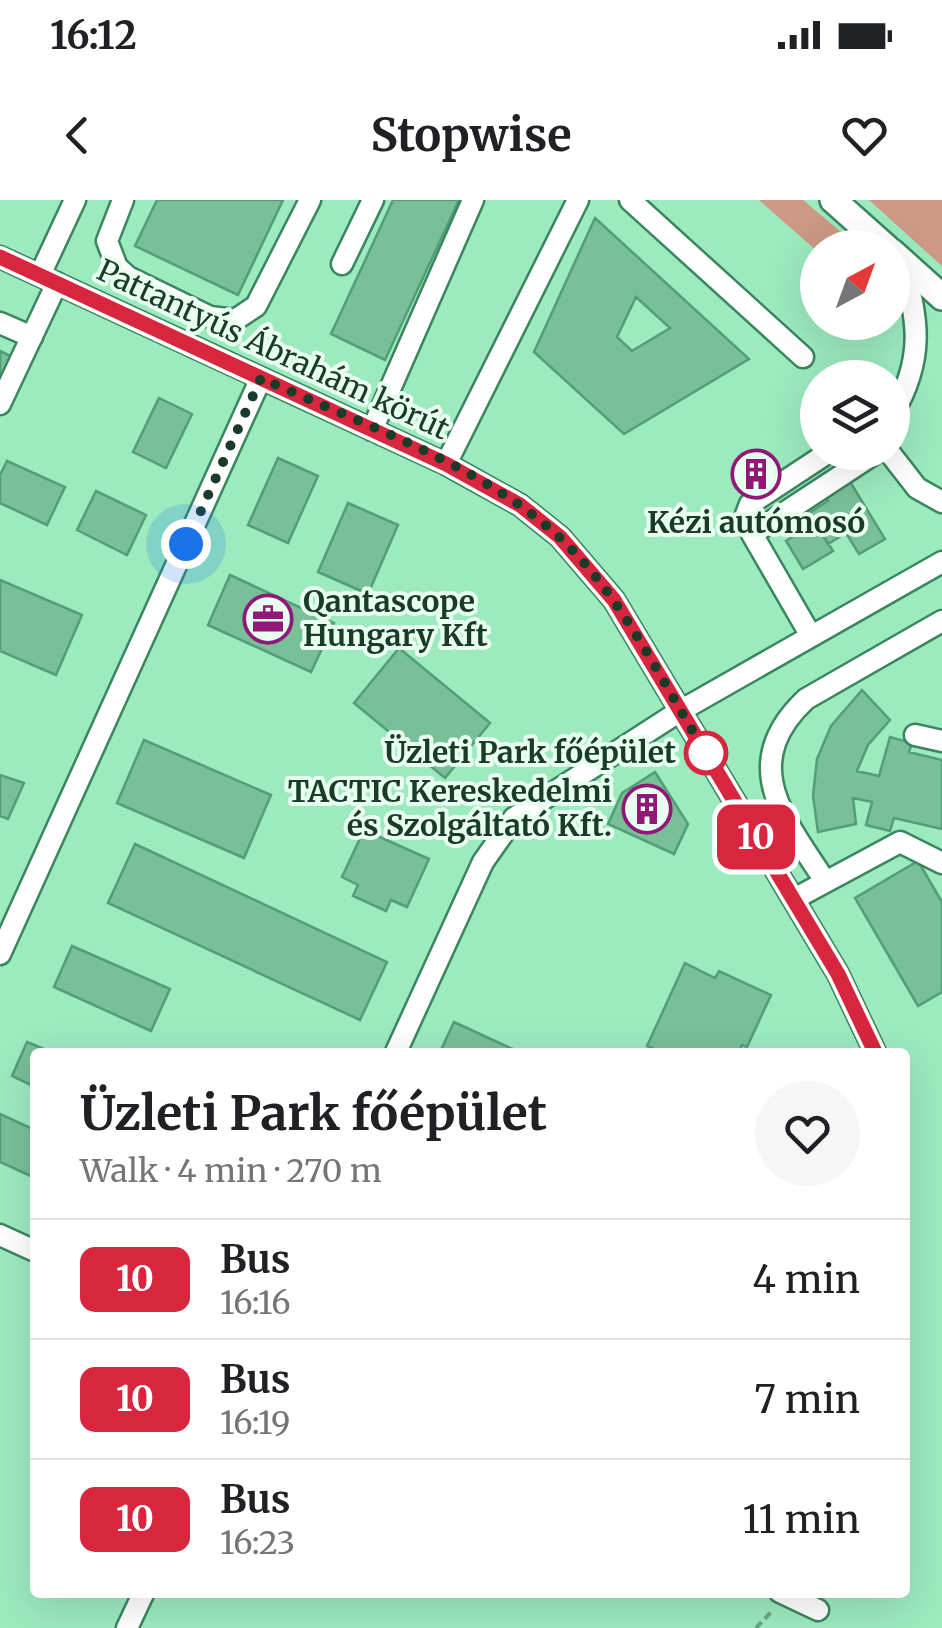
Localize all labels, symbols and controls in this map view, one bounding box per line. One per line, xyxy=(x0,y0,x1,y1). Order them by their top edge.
text: 16:12 xyxy=(50,12,137,59)
text: Stopwise xyxy=(370,107,572,163)
icon: back xyxy=(50,108,105,163)
icon: heart xyxy=(837,108,892,163)
north arrow xyxy=(800,230,910,340)
map controls xyxy=(800,230,910,470)
street label: Pattantyús Ábrahám körút xyxy=(91,251,456,448)
button: layers xyxy=(800,360,910,470)
building icon: Kézi autómosó xyxy=(730,448,782,500)
place label: Kézi autómosó xyxy=(647,503,865,541)
your location xyxy=(161,519,211,569)
place label: Qantascope Hungary Kft xyxy=(303,582,488,654)
office icon: Qantascope Hungary Kft xyxy=(242,593,294,645)
marker: Üzleti Park főépület xyxy=(685,732,727,774)
place label: Üzleti Park főépület xyxy=(384,733,676,771)
place label: TACTIC Kereskedelmi és Szolgáltató Kft. xyxy=(288,772,612,844)
building icon: TACTIC Kereskedelmi és Szolgáltató Kft. xyxy=(621,783,673,835)
line badge: 10 xyxy=(711,804,801,870)
text: 10 xyxy=(737,815,775,859)
button: heart xyxy=(755,1081,860,1186)
text: Üzleti Park főépület xyxy=(80,1083,547,1143)
text: Walk · 4 min · 270 m xyxy=(80,1151,382,1191)
text: Bus xyxy=(220,1236,290,1283)
text: 4 min xyxy=(752,1256,860,1303)
text: 10 xyxy=(116,1257,154,1301)
text: 16:16 xyxy=(220,1283,291,1323)
text: Bus xyxy=(220,1356,290,1403)
text: 7 min xyxy=(754,1376,860,1423)
text: 10 xyxy=(116,1377,154,1421)
text: 16:19 xyxy=(220,1403,290,1443)
text: Bus xyxy=(220,1476,290,1523)
text: 11 min xyxy=(743,1496,860,1543)
text: 10 xyxy=(116,1497,154,1541)
text: 16:23 xyxy=(220,1523,295,1563)

